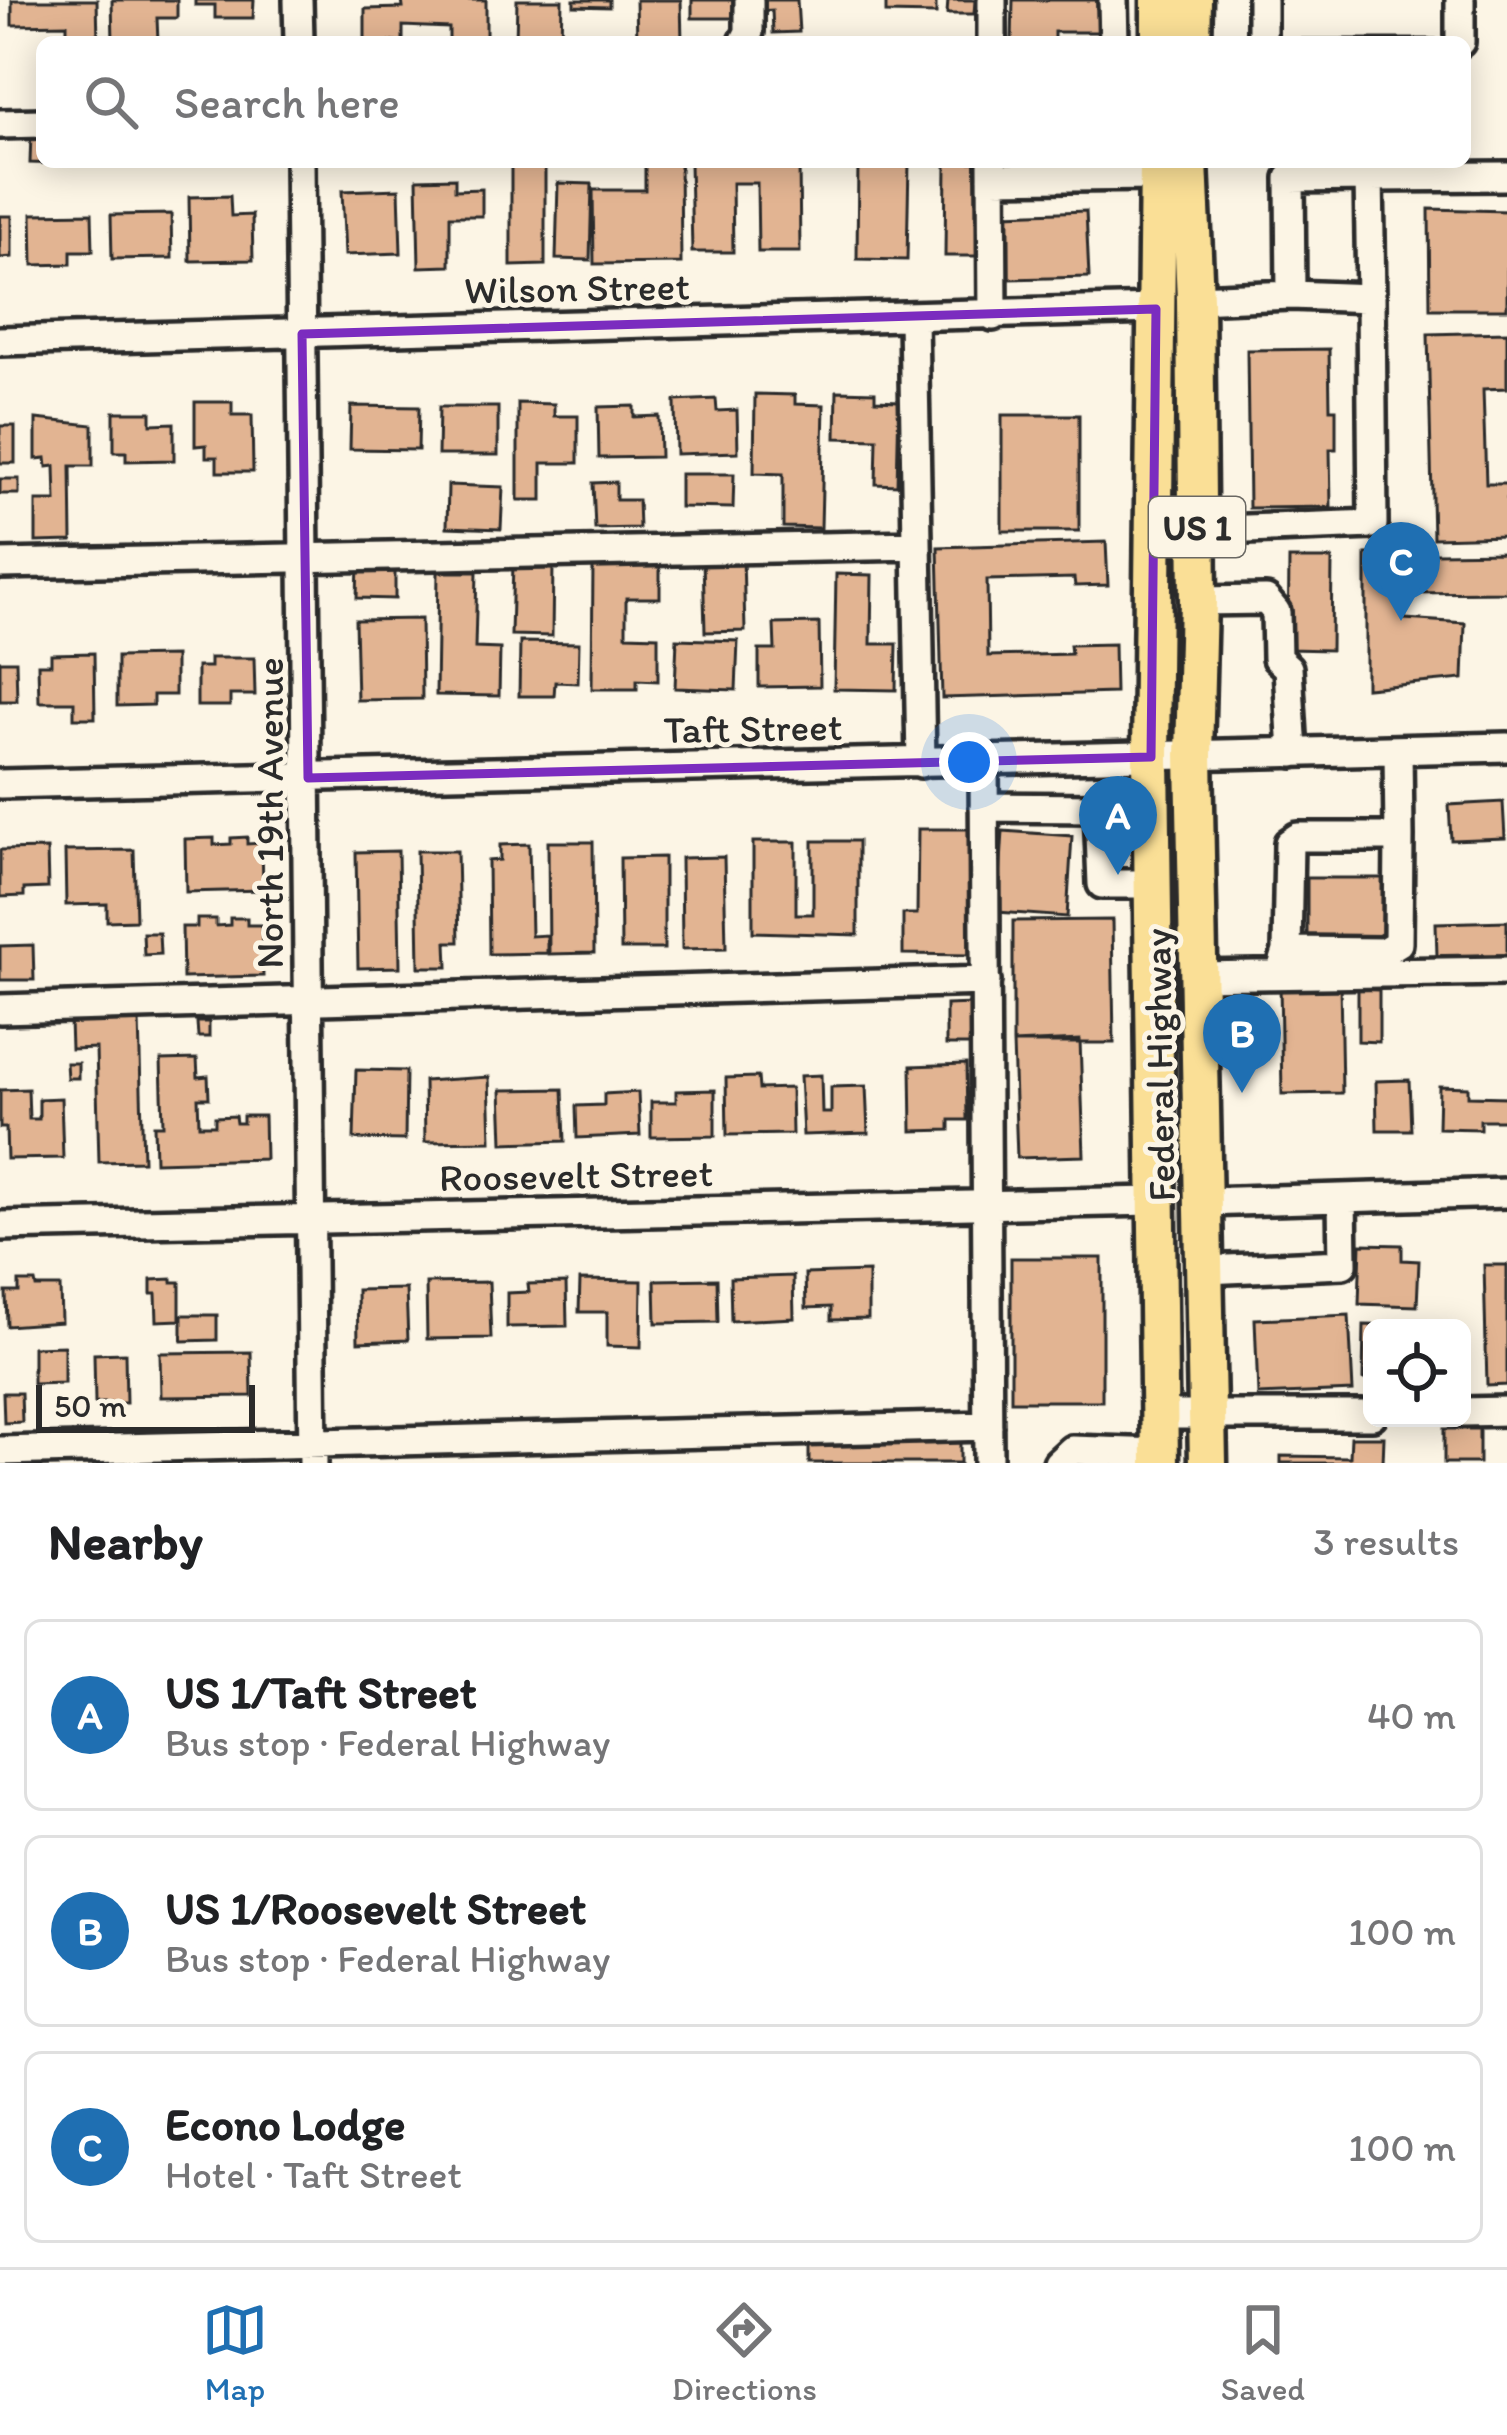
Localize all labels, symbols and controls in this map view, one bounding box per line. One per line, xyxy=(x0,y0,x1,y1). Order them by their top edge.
search box xyxy=(36,36,1471,168)
icon: search xyxy=(78,69,144,135)
text: Search here xyxy=(174,75,400,129)
street label: Wilson Street xyxy=(464,263,690,313)
road number: US 1 xyxy=(1149,497,1245,557)
pin: C xyxy=(1362,522,1440,621)
street label: North 19th Avenue xyxy=(246,657,293,969)
street label: Taft Street xyxy=(663,703,843,753)
your location xyxy=(939,732,999,792)
pin: A xyxy=(1079,776,1157,875)
street label: Federal Highway xyxy=(1133,928,1185,1202)
pin: B xyxy=(1203,994,1281,1093)
street label: Roosevelt Street xyxy=(439,1149,713,1201)
map controls xyxy=(1363,1319,1471,1427)
button: locate xyxy=(1363,1319,1471,1427)
scale bar xyxy=(36,1379,255,1432)
text: 50 m xyxy=(54,1386,127,1425)
text: Nearby xyxy=(48,1511,203,1572)
text: 3 results xyxy=(1313,1518,1459,1565)
text: US 1/Taft Street xyxy=(165,1665,477,1719)
text: A xyxy=(78,1692,102,1739)
text: 40 m xyxy=(1367,1692,1456,1739)
text: Bus stop · Federal Highway xyxy=(165,1719,610,1766)
text: US 1/Roosevelt Street xyxy=(165,1881,586,1935)
text: B xyxy=(77,1908,103,1955)
text: 100 m xyxy=(1348,1908,1456,1955)
text: Bus stop · Federal Highway xyxy=(165,1935,610,1982)
text: Econo Lodge xyxy=(165,2097,406,2151)
text: C xyxy=(77,2124,103,2171)
text: 100 m xyxy=(1348,2124,1456,2171)
text: Hotel · Taft Street xyxy=(165,2151,462,2198)
tab: Map xyxy=(202,2297,268,2408)
tab: Directions xyxy=(672,2297,817,2408)
tab: Saved xyxy=(1221,2297,1305,2408)

